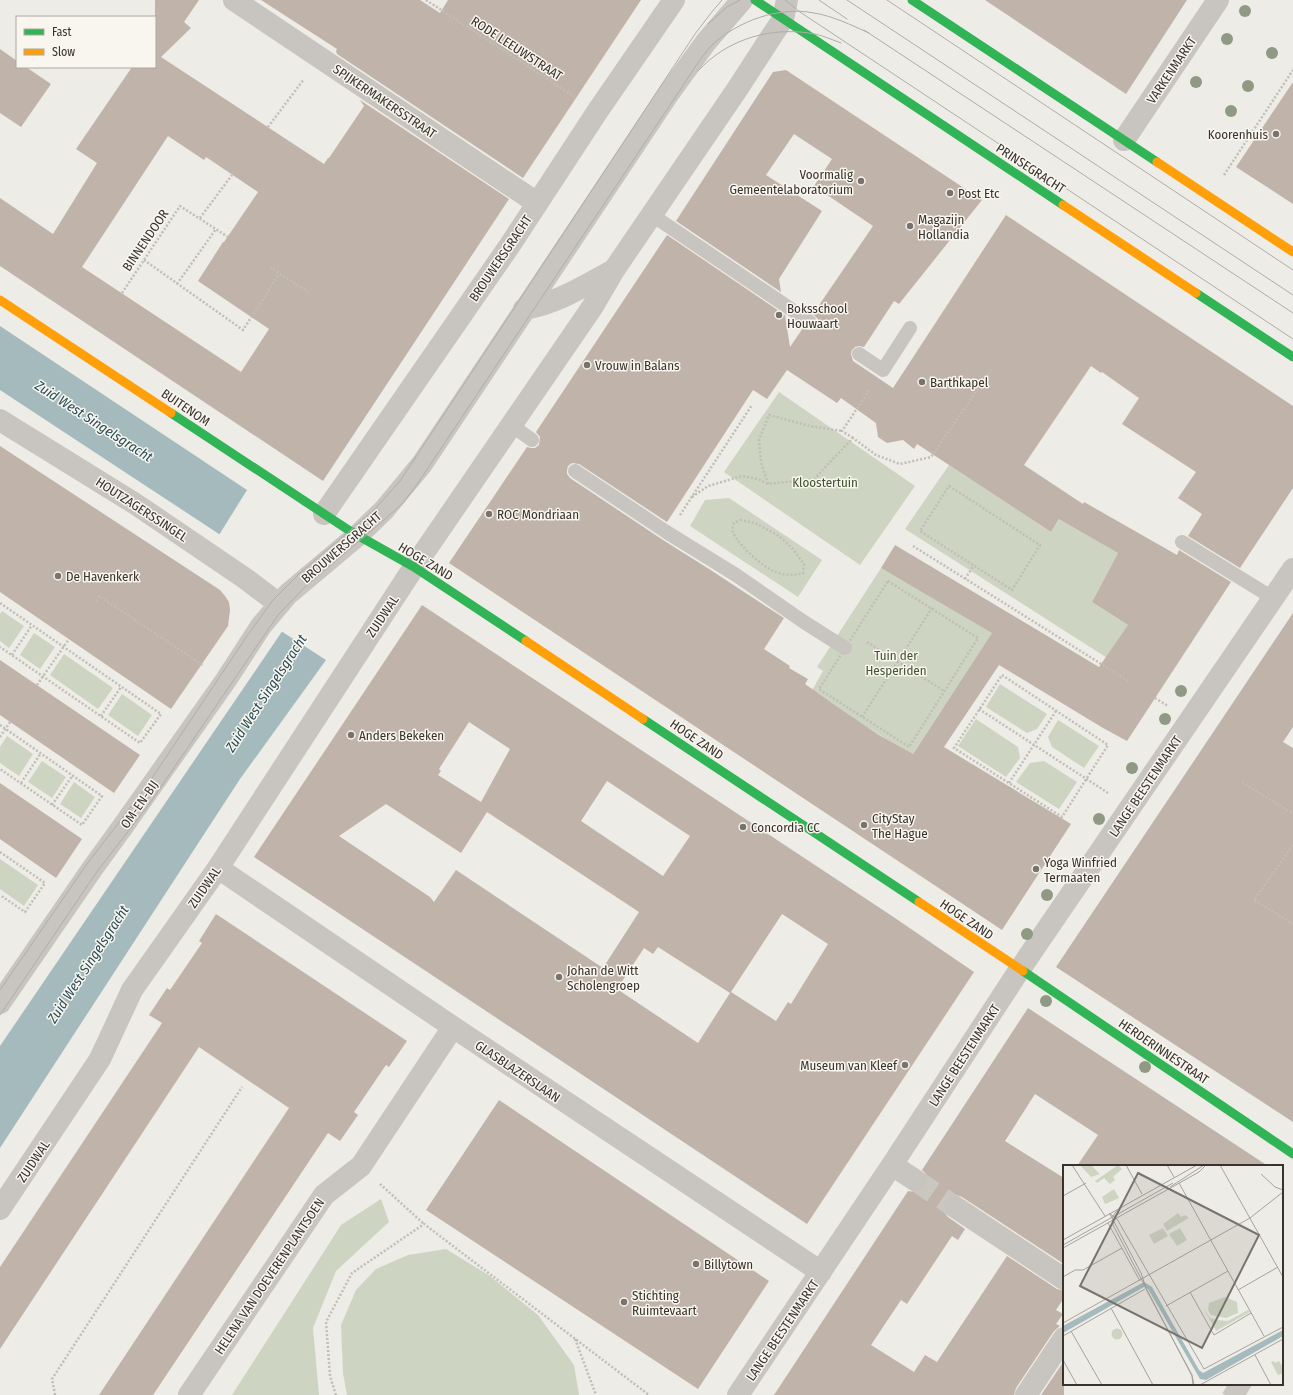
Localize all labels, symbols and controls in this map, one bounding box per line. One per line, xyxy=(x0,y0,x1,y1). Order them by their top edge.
street label: RODE LEEUWSTRAAT xyxy=(468,13,565,83)
legend xyxy=(16,16,156,68)
text: Fast xyxy=(52,25,71,39)
street label: VARKENMARKT xyxy=(1144,34,1199,107)
text: Slow xyxy=(52,45,75,59)
street label: SPIJKERMAKERSSTRAAT xyxy=(330,61,439,141)
place label: Koorenhuis xyxy=(1208,127,1268,142)
marker: Koorenhuis xyxy=(1271,129,1281,139)
street label: PRINSEGRACHT xyxy=(993,141,1068,196)
place label: Voormalig Gemeentelaboratorium xyxy=(729,167,854,197)
marker: Voormalig Gemeentelaboratorium xyxy=(856,176,866,186)
place label: Post Etc xyxy=(958,186,1000,201)
marker: Post Etc xyxy=(945,188,955,198)
street label: BINNENDOOR xyxy=(119,207,172,274)
street label: BROUWERSGRACHT xyxy=(466,212,535,304)
place label: Magazijn Hollandia xyxy=(918,212,969,242)
marker: Magazijn Hollandia xyxy=(905,221,915,231)
place label: Boksschool Houwaart xyxy=(787,301,848,331)
marker: Boksschool Houwaart xyxy=(774,310,784,320)
place label: Vrouw in Balans xyxy=(595,358,680,373)
marker: Vrouw in Balans xyxy=(582,360,592,370)
place label: Barthkapel xyxy=(930,375,989,390)
water label: Zuid West Singelsgracht xyxy=(31,377,156,466)
marker: Barthkapel xyxy=(917,377,927,387)
street label: BUITENOM xyxy=(159,386,213,429)
street label: HOUTZAGERSSINGEL xyxy=(93,474,191,545)
park label: Kloostertuin xyxy=(792,475,858,490)
place label: ROC Mondriaan xyxy=(497,507,579,522)
street label: BROUWERSGRACHT xyxy=(298,509,384,586)
marker: ROC Mondriaan xyxy=(484,509,494,519)
street label: HOGE ZAND xyxy=(396,539,456,584)
place label: De Havenkerk xyxy=(66,569,140,584)
marker: De Havenkerk xyxy=(53,571,63,581)
street label: ZUIDWAL xyxy=(363,592,402,640)
water label: Zuid West Singelsgracht xyxy=(222,631,311,756)
park label: Tuin der Hesperiden xyxy=(865,648,927,678)
street label: HOGE ZAND xyxy=(667,716,726,763)
place label: Anders Bekeken xyxy=(359,728,444,743)
marker: Anders Bekeken xyxy=(346,730,356,740)
street label: LANGE BEESTENMARKT xyxy=(1106,733,1185,840)
street label: OM-EN-BIJ xyxy=(118,777,161,831)
place label: CityStay The Hague xyxy=(872,811,928,841)
place label: Concordia CC xyxy=(751,820,820,835)
marker: CityStay The Hague xyxy=(859,820,869,830)
marker: Concordia CC xyxy=(738,822,748,832)
place label: Yoga Winfried Termaaten xyxy=(1044,855,1117,885)
street label: ZUIDWAL xyxy=(185,864,224,911)
marker: Yoga Winfried Termaaten xyxy=(1031,864,1041,874)
street label: HOGE ZAND xyxy=(937,896,996,943)
water label: Zuid West Singelsgracht xyxy=(44,902,133,1027)
place label: Johan de Witt Scholengroep xyxy=(567,963,640,993)
marker: Johan de Witt Scholengroep xyxy=(554,972,564,982)
street label: LANGE BEESTENMARKT xyxy=(926,1001,1003,1109)
street label: HERDERINNESTRAAT xyxy=(1116,1016,1212,1087)
street label: GLASBLAZERSLAAN xyxy=(472,1037,563,1105)
place label: Museum van Kleef xyxy=(800,1058,898,1073)
marker: Museum van Kleef xyxy=(900,1060,910,1070)
street label: ZUIDWAL xyxy=(14,1137,53,1185)
inset map xyxy=(1063,1165,1283,1385)
street label: HELENA VAN DOEVERENPLANTSOEN xyxy=(211,1195,327,1357)
place label: Billytown xyxy=(704,1257,753,1272)
marker: Billytown xyxy=(691,1259,701,1269)
street label: LANGE BEESTENMARKT xyxy=(743,1277,822,1384)
place label: Stichting Ruimtevaart xyxy=(632,1288,697,1318)
marker: Stichting Ruimtevaart xyxy=(619,1297,629,1307)

